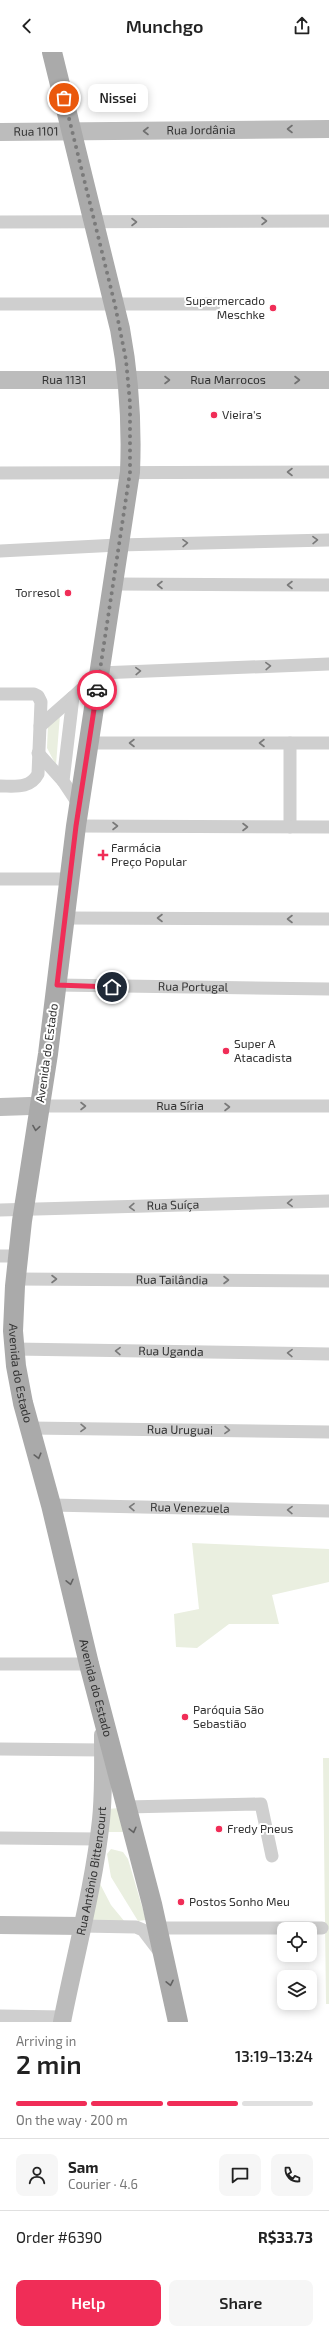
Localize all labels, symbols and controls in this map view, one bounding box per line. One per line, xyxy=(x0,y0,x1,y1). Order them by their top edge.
icon: back xyxy=(16,15,38,37)
text: Munchgo xyxy=(126,15,203,37)
icon: share xyxy=(291,15,313,37)
pin xyxy=(47,81,81,115)
callout: Nissei xyxy=(88,84,148,112)
icon: bag xyxy=(53,87,75,109)
text: Nissei xyxy=(100,90,136,106)
street label: Rua Jordânia xyxy=(166,122,236,136)
street label: Rua 1101 xyxy=(13,123,59,138)
one-way arrow xyxy=(287,125,293,133)
one-way arrow xyxy=(143,126,149,135)
one-way arrow xyxy=(261,217,267,225)
one-way arrow xyxy=(131,218,137,226)
place label: Supermercado Meschke xyxy=(185,293,265,321)
marker: Supermercado Meschke xyxy=(268,303,278,313)
street label: Rua 1131 xyxy=(42,372,86,386)
street label: Rua Marrocos xyxy=(190,372,266,386)
one-way arrow xyxy=(164,376,170,384)
one-way arrow xyxy=(294,376,300,384)
place label: Vieira's xyxy=(222,407,262,421)
marker: Vieira's xyxy=(209,410,219,420)
one-way arrow xyxy=(287,468,293,476)
one-way arrow xyxy=(312,536,318,545)
one-way arrow xyxy=(182,539,188,547)
one-way arrow xyxy=(157,581,163,589)
one-way arrow xyxy=(287,581,293,589)
place label: Torresol xyxy=(15,585,60,599)
marker: Torresol xyxy=(63,588,73,598)
one-way arrow xyxy=(265,662,271,670)
one-way arrow xyxy=(135,667,141,676)
courier xyxy=(77,670,117,710)
icon: car xyxy=(86,679,108,701)
one-way arrow xyxy=(129,739,135,747)
one-way arrow xyxy=(259,739,265,747)
one-way arrow xyxy=(112,822,118,830)
one-way arrow xyxy=(242,823,248,831)
place label: Farmácia Preço Popular xyxy=(111,840,187,869)
marker: Farmácia Preço Popular xyxy=(98,850,108,860)
one-way arrow xyxy=(157,914,163,922)
one-way arrow xyxy=(287,915,293,923)
pin xyxy=(95,970,129,1004)
icon: home xyxy=(101,976,123,998)
street label: Rua Portugal xyxy=(158,978,229,994)
street label: Avenida do Estado xyxy=(32,1002,60,1103)
place label: Super A Atacadista xyxy=(234,1036,292,1064)
marker: Super A Atacadista xyxy=(221,1046,231,1056)
street label: Rua Síria xyxy=(156,1098,204,1112)
one-way arrow xyxy=(80,1102,86,1110)
one-way arrow xyxy=(224,1103,230,1111)
one-way arrow xyxy=(32,1125,41,1131)
street label: Rua Suíça xyxy=(146,1197,199,1212)
one-way arrow xyxy=(287,1198,293,1207)
one-way arrow xyxy=(129,1203,135,1211)
street label: Rua Tailândia xyxy=(136,1272,208,1286)
one-way arrow xyxy=(51,1275,57,1283)
one-way arrow xyxy=(223,1276,229,1284)
street label: Avenida do Estado xyxy=(7,1324,36,1424)
street label: Rua Uganda xyxy=(138,1343,204,1358)
one-way arrow xyxy=(115,1347,121,1355)
one-way arrow xyxy=(287,1349,293,1357)
street label: Rua Uruguai xyxy=(147,1422,213,1436)
one-way arrow xyxy=(80,1424,86,1432)
one-way arrow xyxy=(224,1426,230,1435)
one-way arrow xyxy=(33,1452,41,1459)
street label: Rua Venezuela xyxy=(150,1499,230,1515)
one-way arrow xyxy=(129,1503,135,1511)
one-way arrow xyxy=(287,1506,293,1515)
one-way arrow xyxy=(65,1578,73,1585)
street label: Avenida do Estado xyxy=(77,1638,116,1738)
place label: Paróquia São Sebastião xyxy=(193,1702,264,1730)
marker: Paróquia São Sebastião xyxy=(180,1712,190,1722)
street label: Rua Antônio Bittencourt xyxy=(73,1806,108,1937)
place label: Fredy Pneus xyxy=(227,1821,293,1835)
marker: Fredy Pneus xyxy=(214,1824,224,1834)
one-way arrow xyxy=(128,1826,136,1833)
place label: Postos Sonho Meu xyxy=(189,1894,290,1908)
marker: Postos Sonho Meu xyxy=(176,1897,186,1907)
map controls xyxy=(277,1922,317,2010)
button: locate xyxy=(277,1922,317,1962)
button: layers xyxy=(277,1970,317,2010)
one-way arrow xyxy=(165,1980,173,1986)
text: Arriving in xyxy=(16,2033,76,2049)
text: 13:19–13:24 xyxy=(235,2047,313,2065)
text: 2 min xyxy=(16,2048,82,2079)
text: On the way · 200 m xyxy=(16,2112,128,2128)
button: person xyxy=(16,2154,58,2196)
button: chat xyxy=(219,2154,261,2196)
button: phone xyxy=(271,2154,313,2196)
text: Sam xyxy=(68,2158,99,2176)
text: Courier · 4.6 xyxy=(68,2176,138,2192)
text: Order #6390 xyxy=(16,2228,102,2246)
text: R$33.73 xyxy=(258,2228,313,2246)
button: Help xyxy=(16,2280,161,2326)
button: Share xyxy=(169,2280,313,2326)

